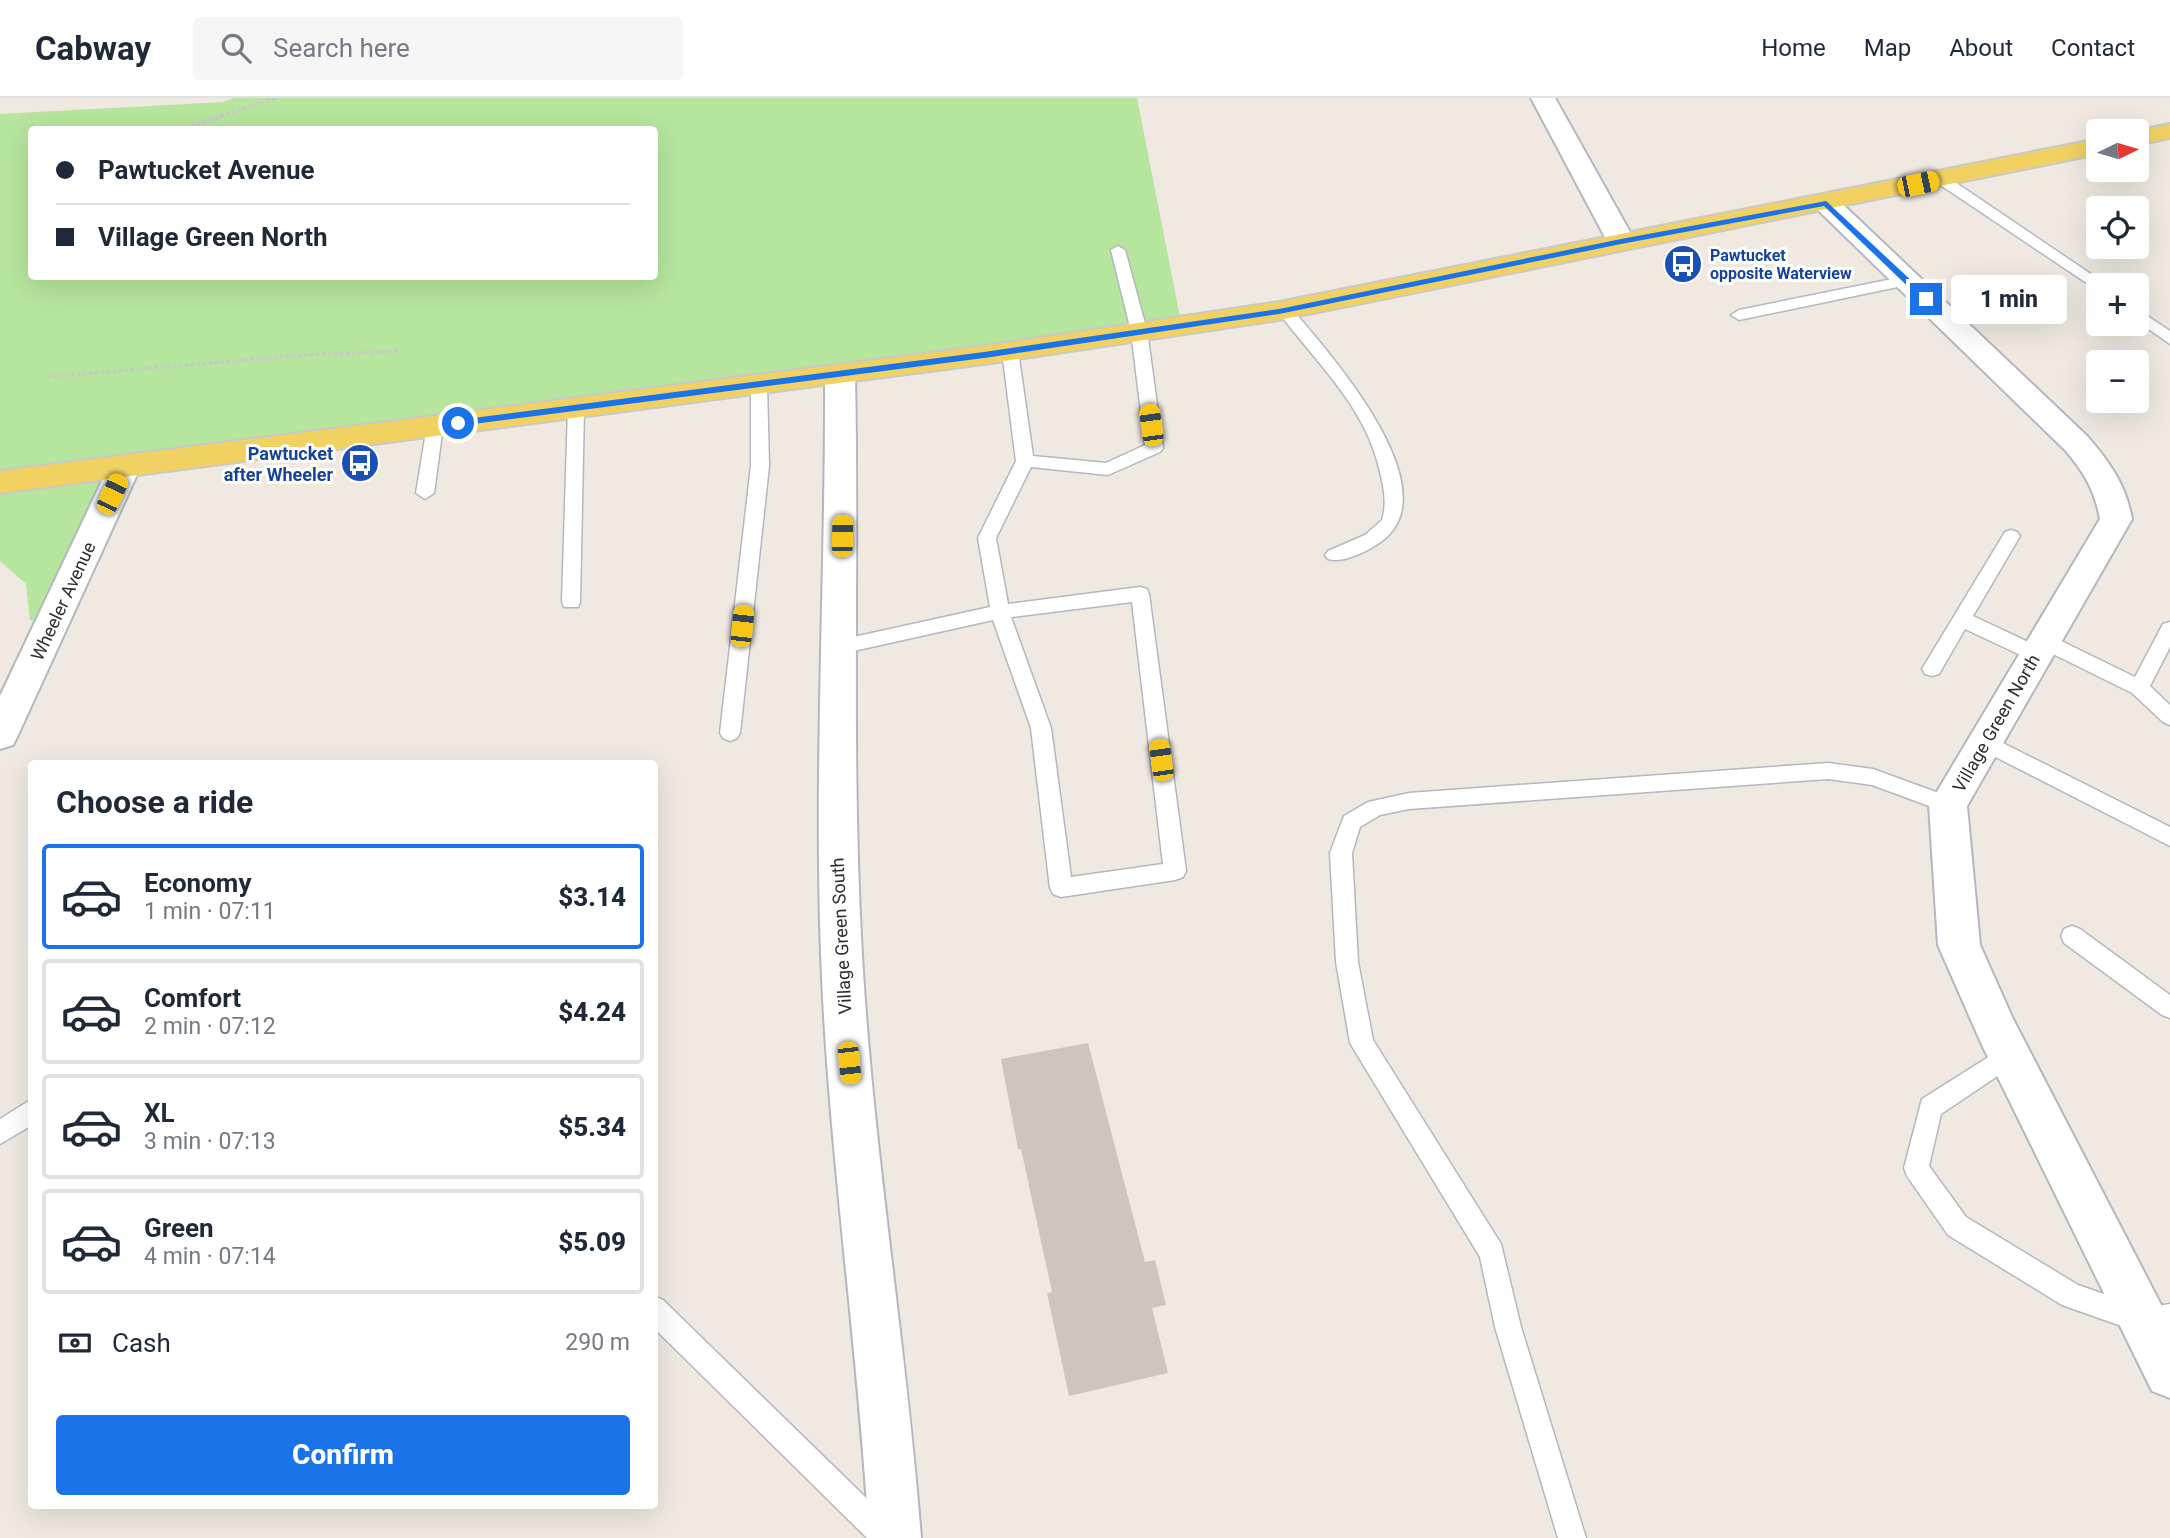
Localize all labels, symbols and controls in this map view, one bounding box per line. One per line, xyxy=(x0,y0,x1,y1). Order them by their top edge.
search box xyxy=(193,17,683,80)
text: Cabway xyxy=(35,29,151,68)
icon: search xyxy=(217,29,255,67)
text: Search here xyxy=(273,33,410,63)
text: Home xyxy=(1761,34,1826,62)
text: Map xyxy=(1864,34,1911,62)
text: About xyxy=(1949,34,2013,62)
text: Contact xyxy=(2051,34,2135,62)
north arrow xyxy=(2086,119,2149,182)
map controls xyxy=(2086,119,2149,413)
text: Pawtucket Avenue xyxy=(98,155,315,185)
car xyxy=(1896,169,1941,199)
button: locate xyxy=(2086,196,2149,259)
text: Village Green North xyxy=(98,222,328,252)
bus stop icon: Pawtucket opposite Waterview xyxy=(1662,243,1704,285)
place label: Pawtucket opposite Waterview xyxy=(1710,246,1852,283)
button: + xyxy=(2086,273,2149,336)
callout: 1 min xyxy=(1951,274,2066,324)
route end xyxy=(1910,283,1942,315)
text: 1 min xyxy=(1980,286,2038,313)
button: − xyxy=(2086,350,2149,413)
car xyxy=(1138,403,1165,447)
route start xyxy=(442,407,474,439)
bus stop icon: Pawtucket after Wheeler xyxy=(339,442,381,484)
place label: Pawtucket after Wheeler xyxy=(224,443,333,485)
car xyxy=(94,471,131,517)
car xyxy=(832,515,853,557)
street label: Wheeler Avenue xyxy=(26,538,100,664)
car xyxy=(730,604,755,648)
street label: Village Green North xyxy=(1948,650,2044,796)
car xyxy=(1148,738,1175,782)
text: Choose a ride xyxy=(56,783,253,821)
street label: Village Green South xyxy=(826,857,856,1015)
icon: car xyxy=(60,865,123,928)
text: Economy xyxy=(144,868,251,898)
text: $3.14 xyxy=(558,882,626,912)
text: 1 min · 07:11 xyxy=(144,898,276,925)
icon: car xyxy=(60,980,123,1043)
text: Comfort xyxy=(144,983,241,1013)
text: $4.24 xyxy=(558,997,626,1027)
text: 2 min · 07:12 xyxy=(144,1013,276,1040)
car xyxy=(837,1041,862,1085)
icon: car xyxy=(60,1095,123,1158)
text: XL xyxy=(144,1098,175,1128)
text: $5.34 xyxy=(558,1112,626,1142)
text: 3 min · 07:13 xyxy=(144,1128,276,1155)
icon: car xyxy=(60,1210,123,1273)
text: Green xyxy=(144,1213,214,1243)
text: $5.09 xyxy=(558,1227,626,1257)
text: 4 min · 07:14 xyxy=(144,1243,276,1270)
icon: cash xyxy=(56,1324,94,1362)
text: Cash xyxy=(112,1328,171,1358)
text: 290 m xyxy=(565,1329,630,1356)
button: Confirm xyxy=(56,1415,630,1495)

